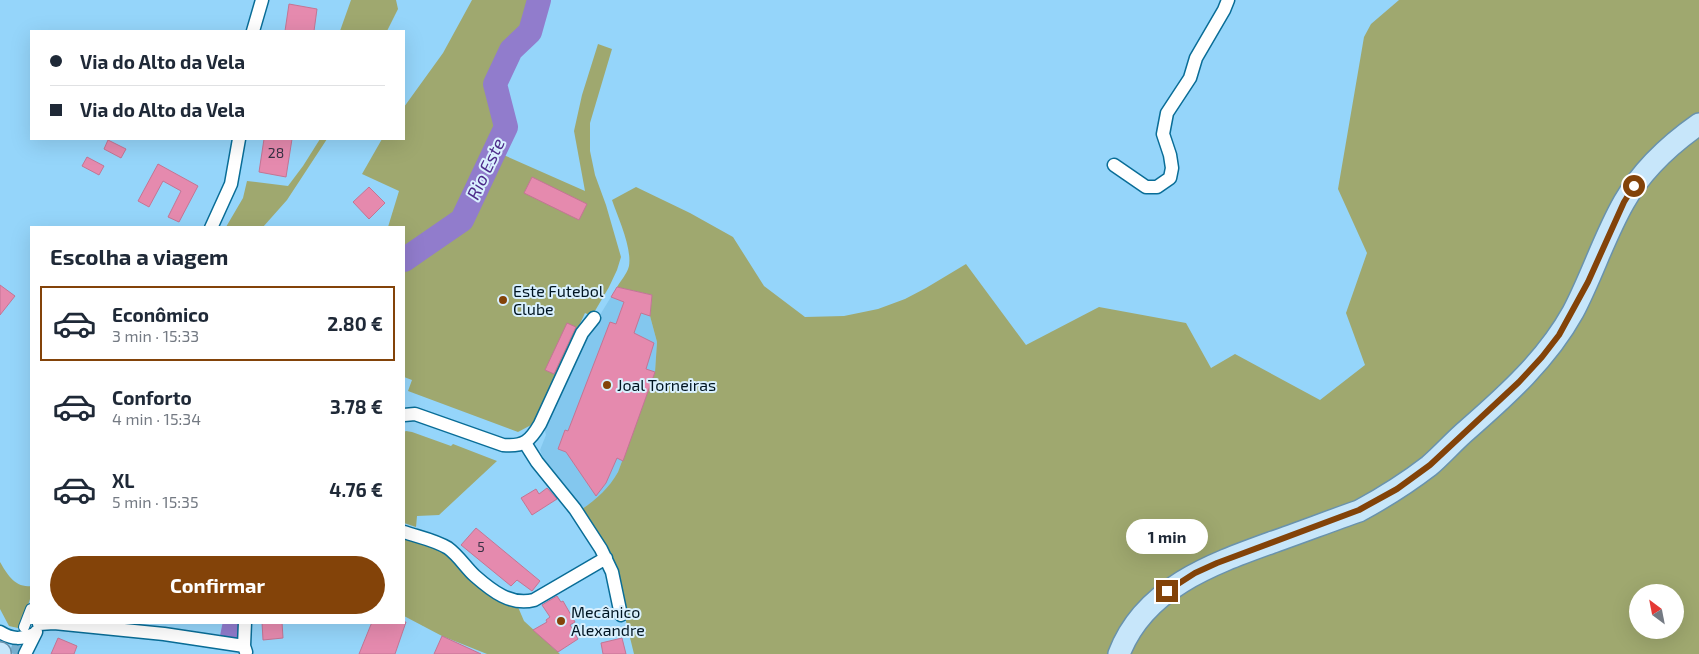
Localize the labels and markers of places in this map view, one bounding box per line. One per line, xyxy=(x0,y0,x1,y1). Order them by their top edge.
place label: Este Futebol Clube xyxy=(513,281,604,318)
marker: Este Futebol Clube xyxy=(497,294,509,306)
place label: Joal Torneiras xyxy=(617,375,716,394)
marker: Joal Torneiras xyxy=(601,379,613,391)
place label: Mecânico Alexandre xyxy=(571,602,645,639)
marker: Mecânico Alexandre xyxy=(555,615,567,627)

